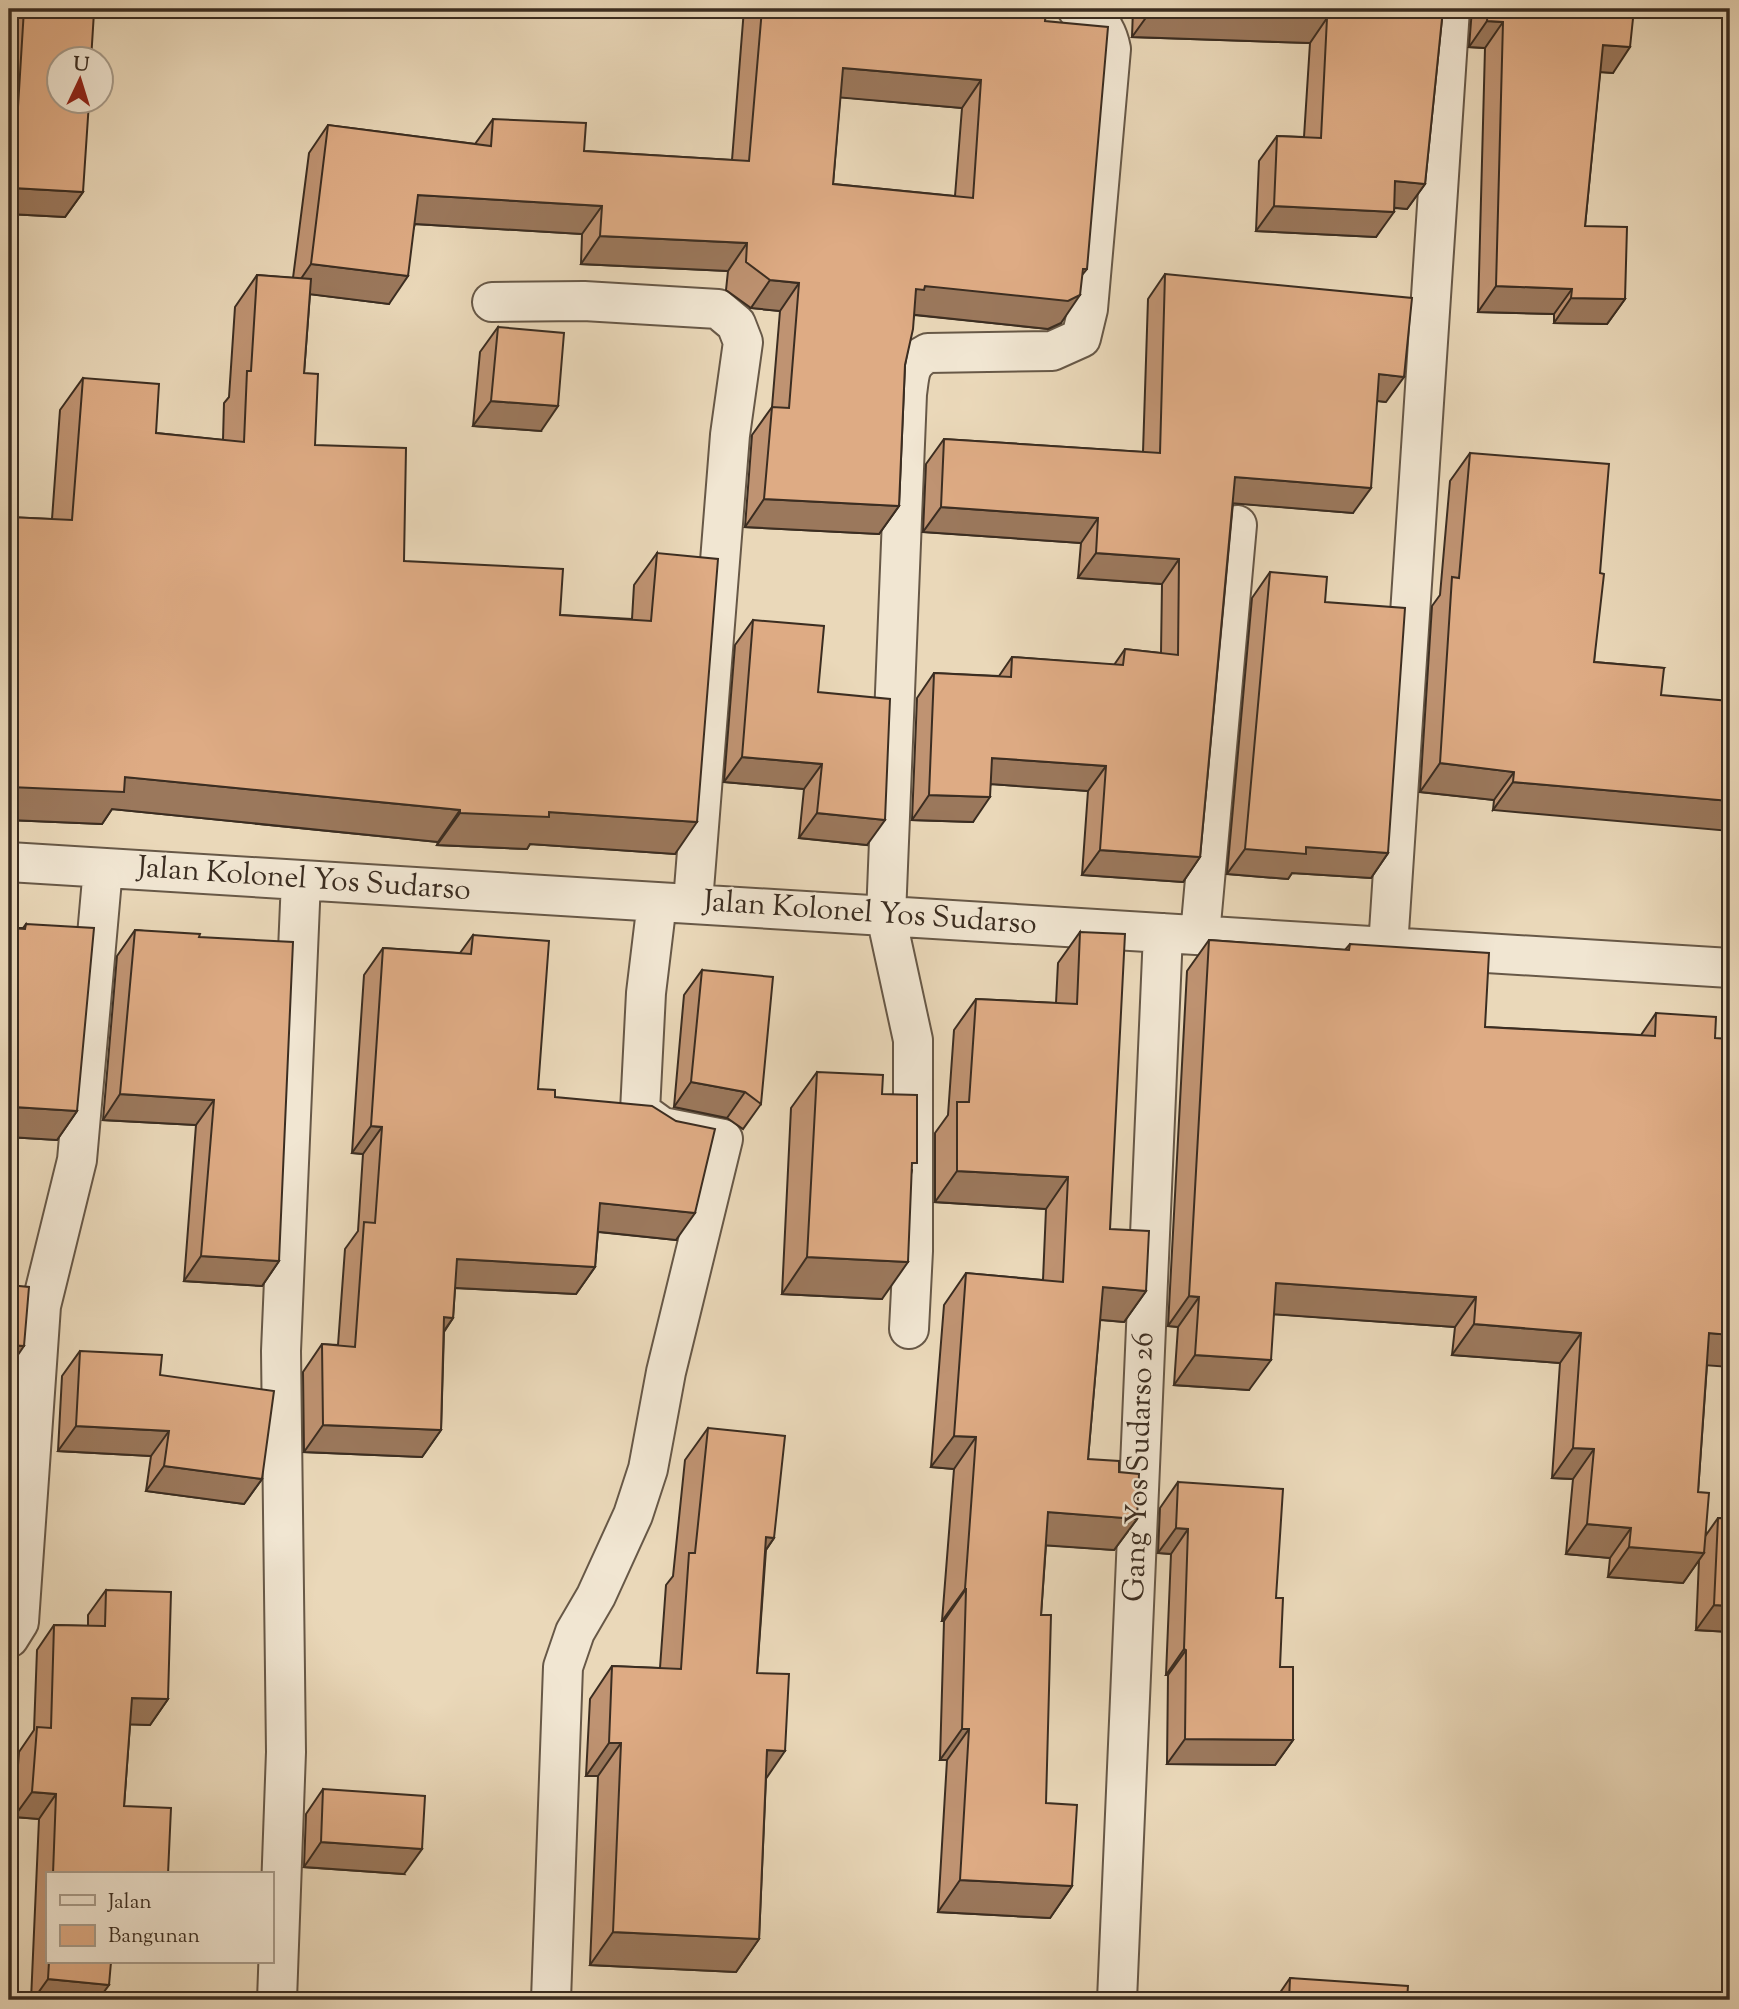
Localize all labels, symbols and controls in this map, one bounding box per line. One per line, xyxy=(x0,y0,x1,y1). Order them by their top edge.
north arrow xyxy=(46,46,116,116)
text: U xyxy=(72,52,90,80)
street label: Jalan Kolonel Yos Sudarso xyxy=(134,847,472,913)
street label: Jalan Kolonel Yos Sudarso xyxy=(700,881,1038,947)
street label: Gang Yos Sudarso 26 xyxy=(1114,1331,1166,1603)
legend xyxy=(46,1872,273,1964)
text: Jalan xyxy=(107,1888,152,1918)
text: Bangunan xyxy=(108,1922,200,1952)

